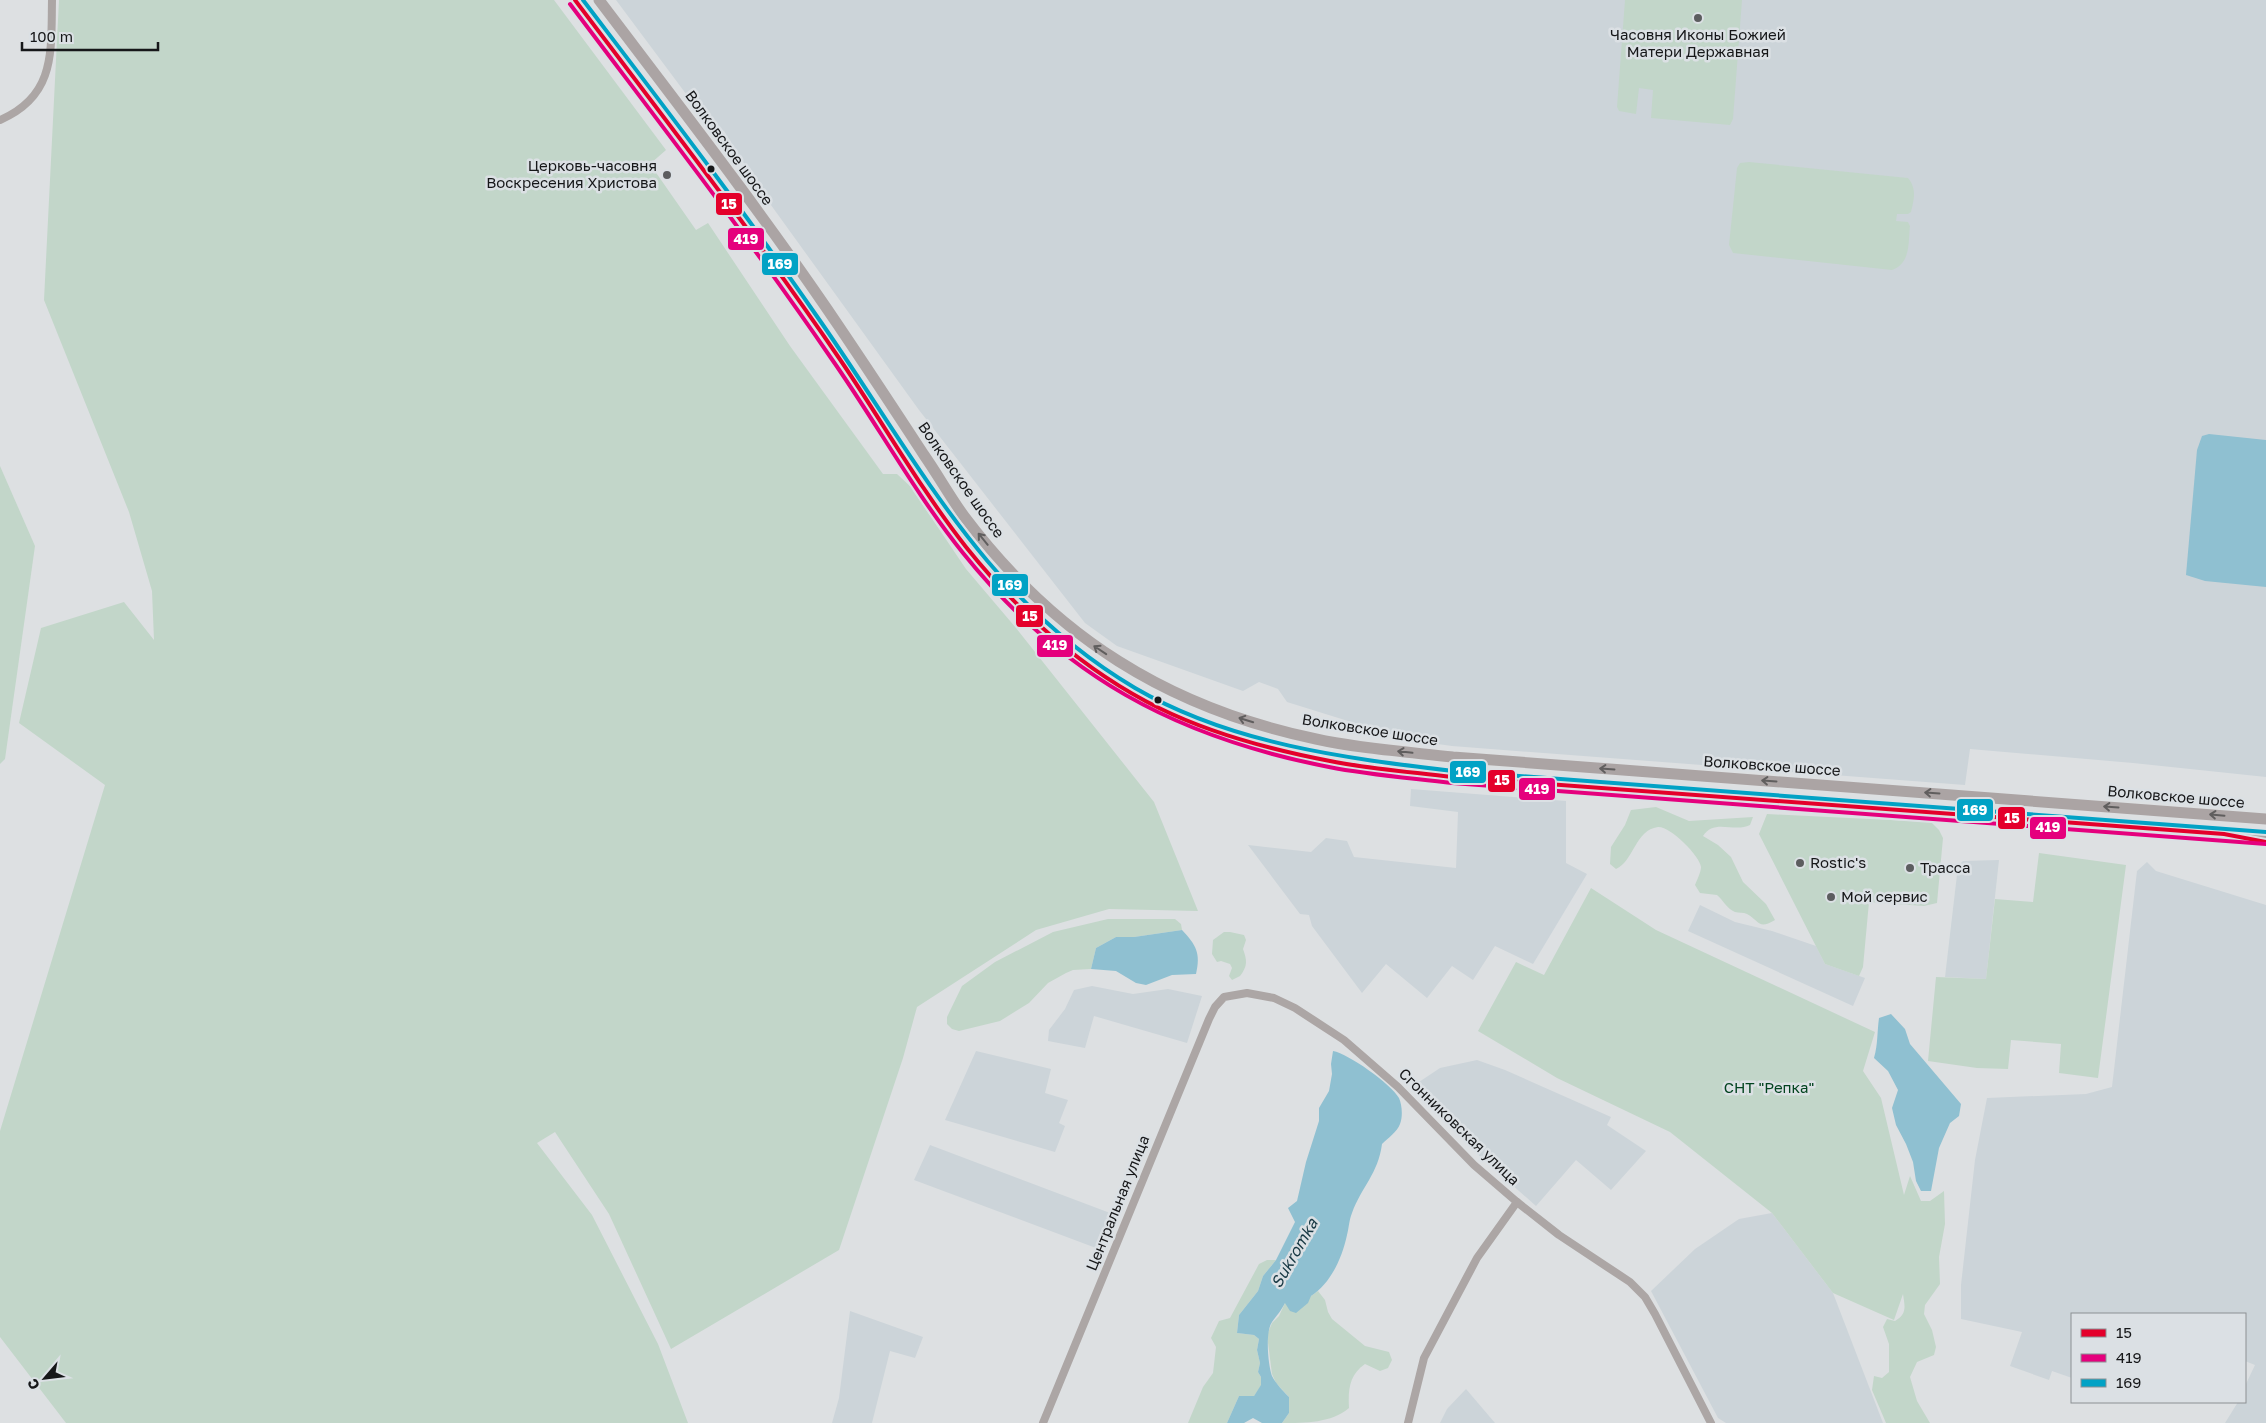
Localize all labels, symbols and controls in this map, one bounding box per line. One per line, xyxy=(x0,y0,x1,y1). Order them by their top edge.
marker: Часовня Иконы Божией Матери Державная xyxy=(1692,12,1704,24)
scale bar xyxy=(22,20,159,52)
place label: Часовня Иконы Божией Матери Державная xyxy=(1610,25,1786,60)
text: 100 m xyxy=(30,27,73,45)
street label: Волковское шоссе xyxy=(682,86,778,209)
place label: Церковь-часовня Воскресения Христова xyxy=(486,156,657,191)
unlabelled marker xyxy=(706,164,716,174)
marker: Церковь-часовня Воскресения Христова xyxy=(661,169,673,181)
line badge: 15 xyxy=(715,192,743,216)
text: 15 xyxy=(721,195,737,212)
line badge: 419 xyxy=(727,227,765,251)
text: 419 xyxy=(734,230,759,247)
line badge: 169 xyxy=(761,252,799,276)
text: 169 xyxy=(768,255,793,272)
street label: Волковское шоссе xyxy=(915,418,1009,541)
one-way arrow xyxy=(977,532,988,545)
line badge: 169 xyxy=(991,573,1029,597)
text: 169 xyxy=(998,576,1023,593)
line badge: 15 xyxy=(1015,604,1044,628)
text: 15 xyxy=(1022,607,1038,624)
line badge: 419 xyxy=(1036,634,1074,658)
text: 419 xyxy=(1043,636,1068,653)
one-way arrow xyxy=(1093,645,1107,655)
unlabelled marker xyxy=(1153,695,1163,705)
street label: Волковское шоссе xyxy=(1301,709,1440,749)
one-way arrow xyxy=(1238,715,1254,725)
one-way arrow xyxy=(1397,747,1413,757)
street label: Волковское шоссе xyxy=(1703,751,1842,779)
line badge: 169 xyxy=(1449,760,1487,784)
text: 169 xyxy=(1456,763,1481,780)
one-way arrow xyxy=(1600,764,1616,774)
line badge: 15 xyxy=(1487,769,1516,793)
text: 15 xyxy=(1494,771,1510,788)
one-way arrow xyxy=(1762,776,1778,786)
line badge: 419 xyxy=(1518,777,1556,801)
text: 419 xyxy=(1525,780,1550,797)
street label: Волковское шоссе xyxy=(2107,781,2246,811)
one-way arrow xyxy=(1924,789,1940,798)
line badge: 169 xyxy=(1956,798,1994,822)
text: 169 xyxy=(1963,801,1988,818)
one-way arrow xyxy=(2103,802,2119,811)
line badge: 15 xyxy=(1997,806,2026,830)
text: 15 xyxy=(2004,809,2020,826)
one-way arrow xyxy=(2210,810,2226,820)
line badge: 419 xyxy=(2029,816,2067,840)
text: 419 xyxy=(2036,818,2061,835)
place label: Rostic's xyxy=(1810,853,1866,871)
marker: Rostic's xyxy=(1794,857,1806,869)
place label: Трасса xyxy=(1920,858,1970,876)
marker: Трасса xyxy=(1904,862,1916,874)
place label: Мой сервис xyxy=(1841,887,1928,905)
marker: Мой сервис xyxy=(1825,891,1837,903)
street label: Сгонниковская улица xyxy=(1396,1064,1524,1189)
park label: СНТ "Репка" xyxy=(1724,1078,1814,1096)
street label: Центральная улица xyxy=(1082,1132,1153,1273)
water label: Sukromka xyxy=(1266,1214,1322,1291)
legend xyxy=(2071,1313,2246,1403)
text: 15 xyxy=(2116,1323,2132,1341)
text: 419 xyxy=(2116,1348,2142,1366)
north arrow xyxy=(20,1353,70,1403)
text: 169 xyxy=(2116,1373,2141,1391)
text: С xyxy=(23,1376,43,1393)

